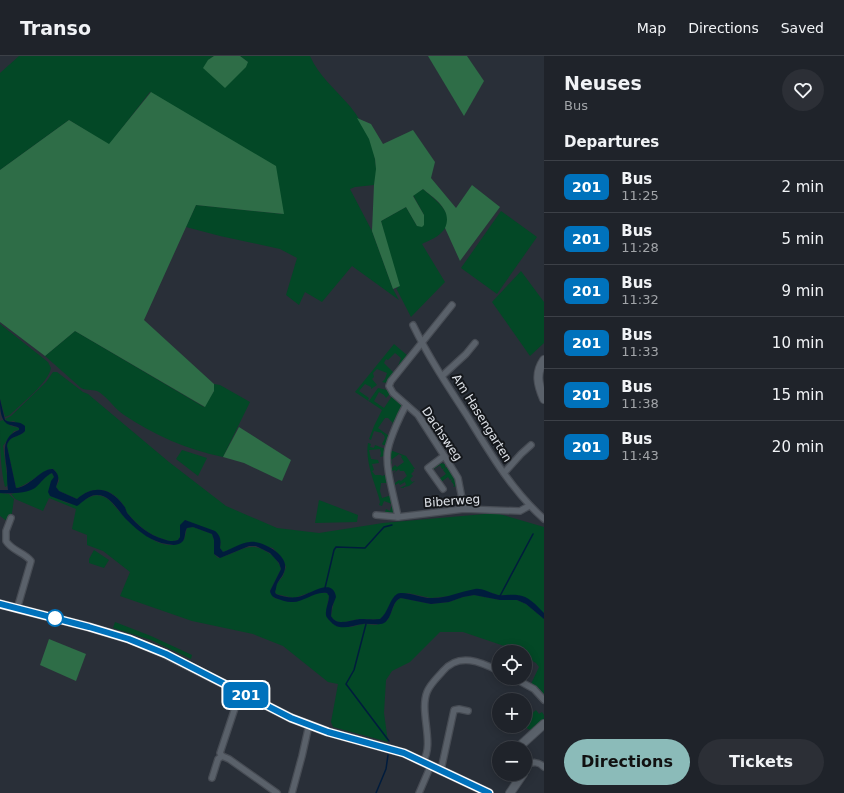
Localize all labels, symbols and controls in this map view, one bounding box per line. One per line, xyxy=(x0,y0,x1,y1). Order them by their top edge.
text: Transo xyxy=(20,17,91,39)
text: Map xyxy=(637,20,666,36)
text: Directions xyxy=(688,20,759,36)
text: Saved xyxy=(781,20,824,36)
button: heart xyxy=(782,69,824,111)
text: Neuses xyxy=(564,72,642,94)
text: Bus xyxy=(564,98,588,113)
text: Departures xyxy=(564,133,659,151)
text: Bus xyxy=(621,170,652,188)
text: 2 min xyxy=(781,178,824,196)
text: 201 xyxy=(572,179,601,195)
text: 11:25 xyxy=(621,188,659,203)
text: Bus xyxy=(621,222,652,240)
text: 5 min xyxy=(781,230,824,248)
text: 201 xyxy=(572,231,601,247)
text: 11:28 xyxy=(621,240,659,255)
text: Bus xyxy=(621,274,652,292)
text: 9 min xyxy=(781,282,824,300)
text: 201 xyxy=(572,283,601,299)
text: 11:32 xyxy=(621,292,659,307)
text: Bus xyxy=(621,326,652,344)
text: 10 min xyxy=(772,334,824,352)
text: 201 xyxy=(572,335,601,351)
text: 11:33 xyxy=(621,344,659,359)
street label: Am Hasengarten xyxy=(449,371,515,465)
text: Bus xyxy=(621,378,652,396)
text: 15 min xyxy=(772,386,824,404)
text: 201 xyxy=(572,387,601,403)
text: 11:38 xyxy=(621,396,659,411)
street label: Dachsweg xyxy=(419,404,465,464)
text: Bus xyxy=(621,430,652,448)
text: 20 min xyxy=(772,438,824,456)
text: 201 xyxy=(572,439,601,455)
text: 11:43 xyxy=(621,448,659,463)
street label: Biberweg xyxy=(423,492,481,510)
unlabelled marker xyxy=(46,609,64,627)
map controls xyxy=(492,645,532,781)
button: locate xyxy=(492,645,532,685)
line badge: 201 xyxy=(223,682,269,708)
text: 201 xyxy=(231,687,261,703)
button: + xyxy=(492,693,532,733)
button: Directions xyxy=(564,739,690,785)
button: Tickets xyxy=(698,739,824,785)
button: − xyxy=(492,741,532,781)

